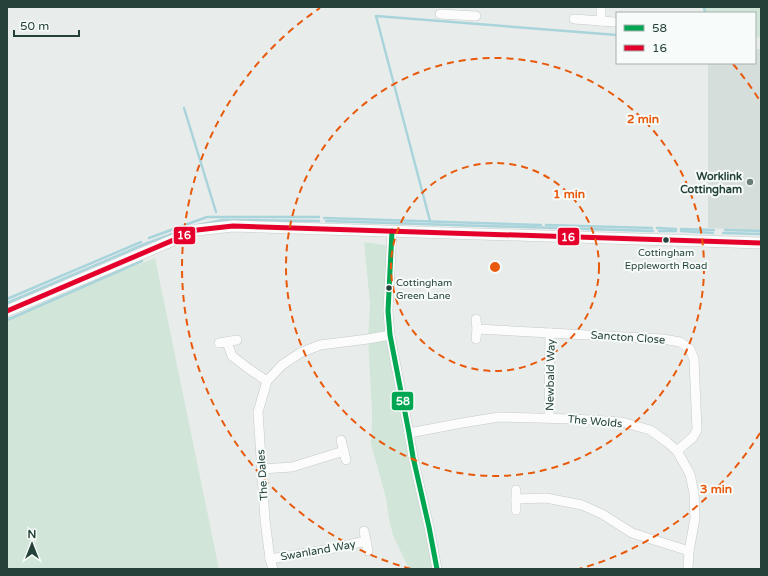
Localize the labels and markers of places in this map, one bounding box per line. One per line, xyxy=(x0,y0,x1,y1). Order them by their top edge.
place label: Worklink Cottingham xyxy=(680,170,742,197)
marker: Worklink Cottingham xyxy=(745,177,755,187)
marker: Cottingham Eppleworth Road xyxy=(661,235,671,245)
place label: Cottingham Eppleworth Road xyxy=(625,247,707,272)
centre of rings xyxy=(488,260,502,274)
place label: Cottingham Green Lane xyxy=(396,277,452,302)
marker: Cottingham Green Lane xyxy=(384,283,394,293)

